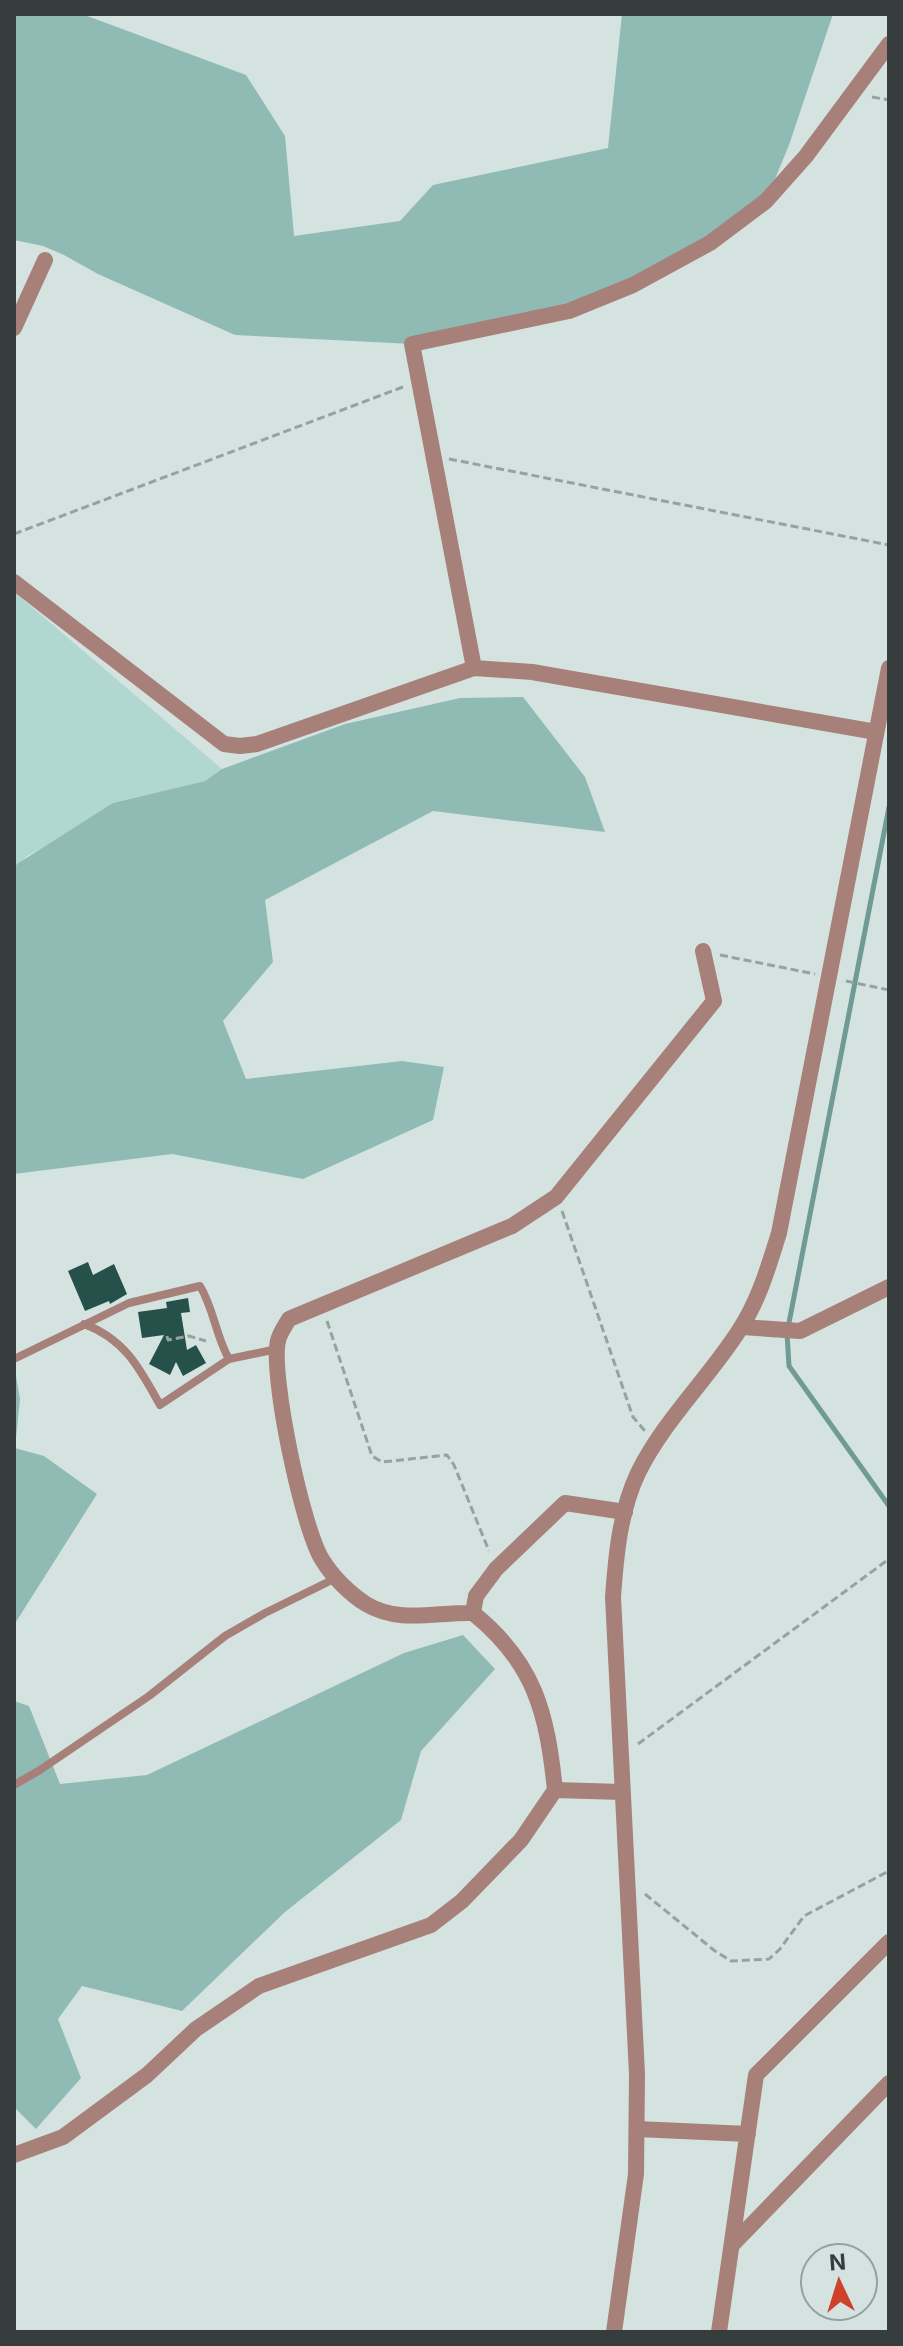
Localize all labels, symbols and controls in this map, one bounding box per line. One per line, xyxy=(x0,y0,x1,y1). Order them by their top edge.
north arrow xyxy=(799,2242,879,2322)
text: N xyxy=(828,2248,847,2276)

